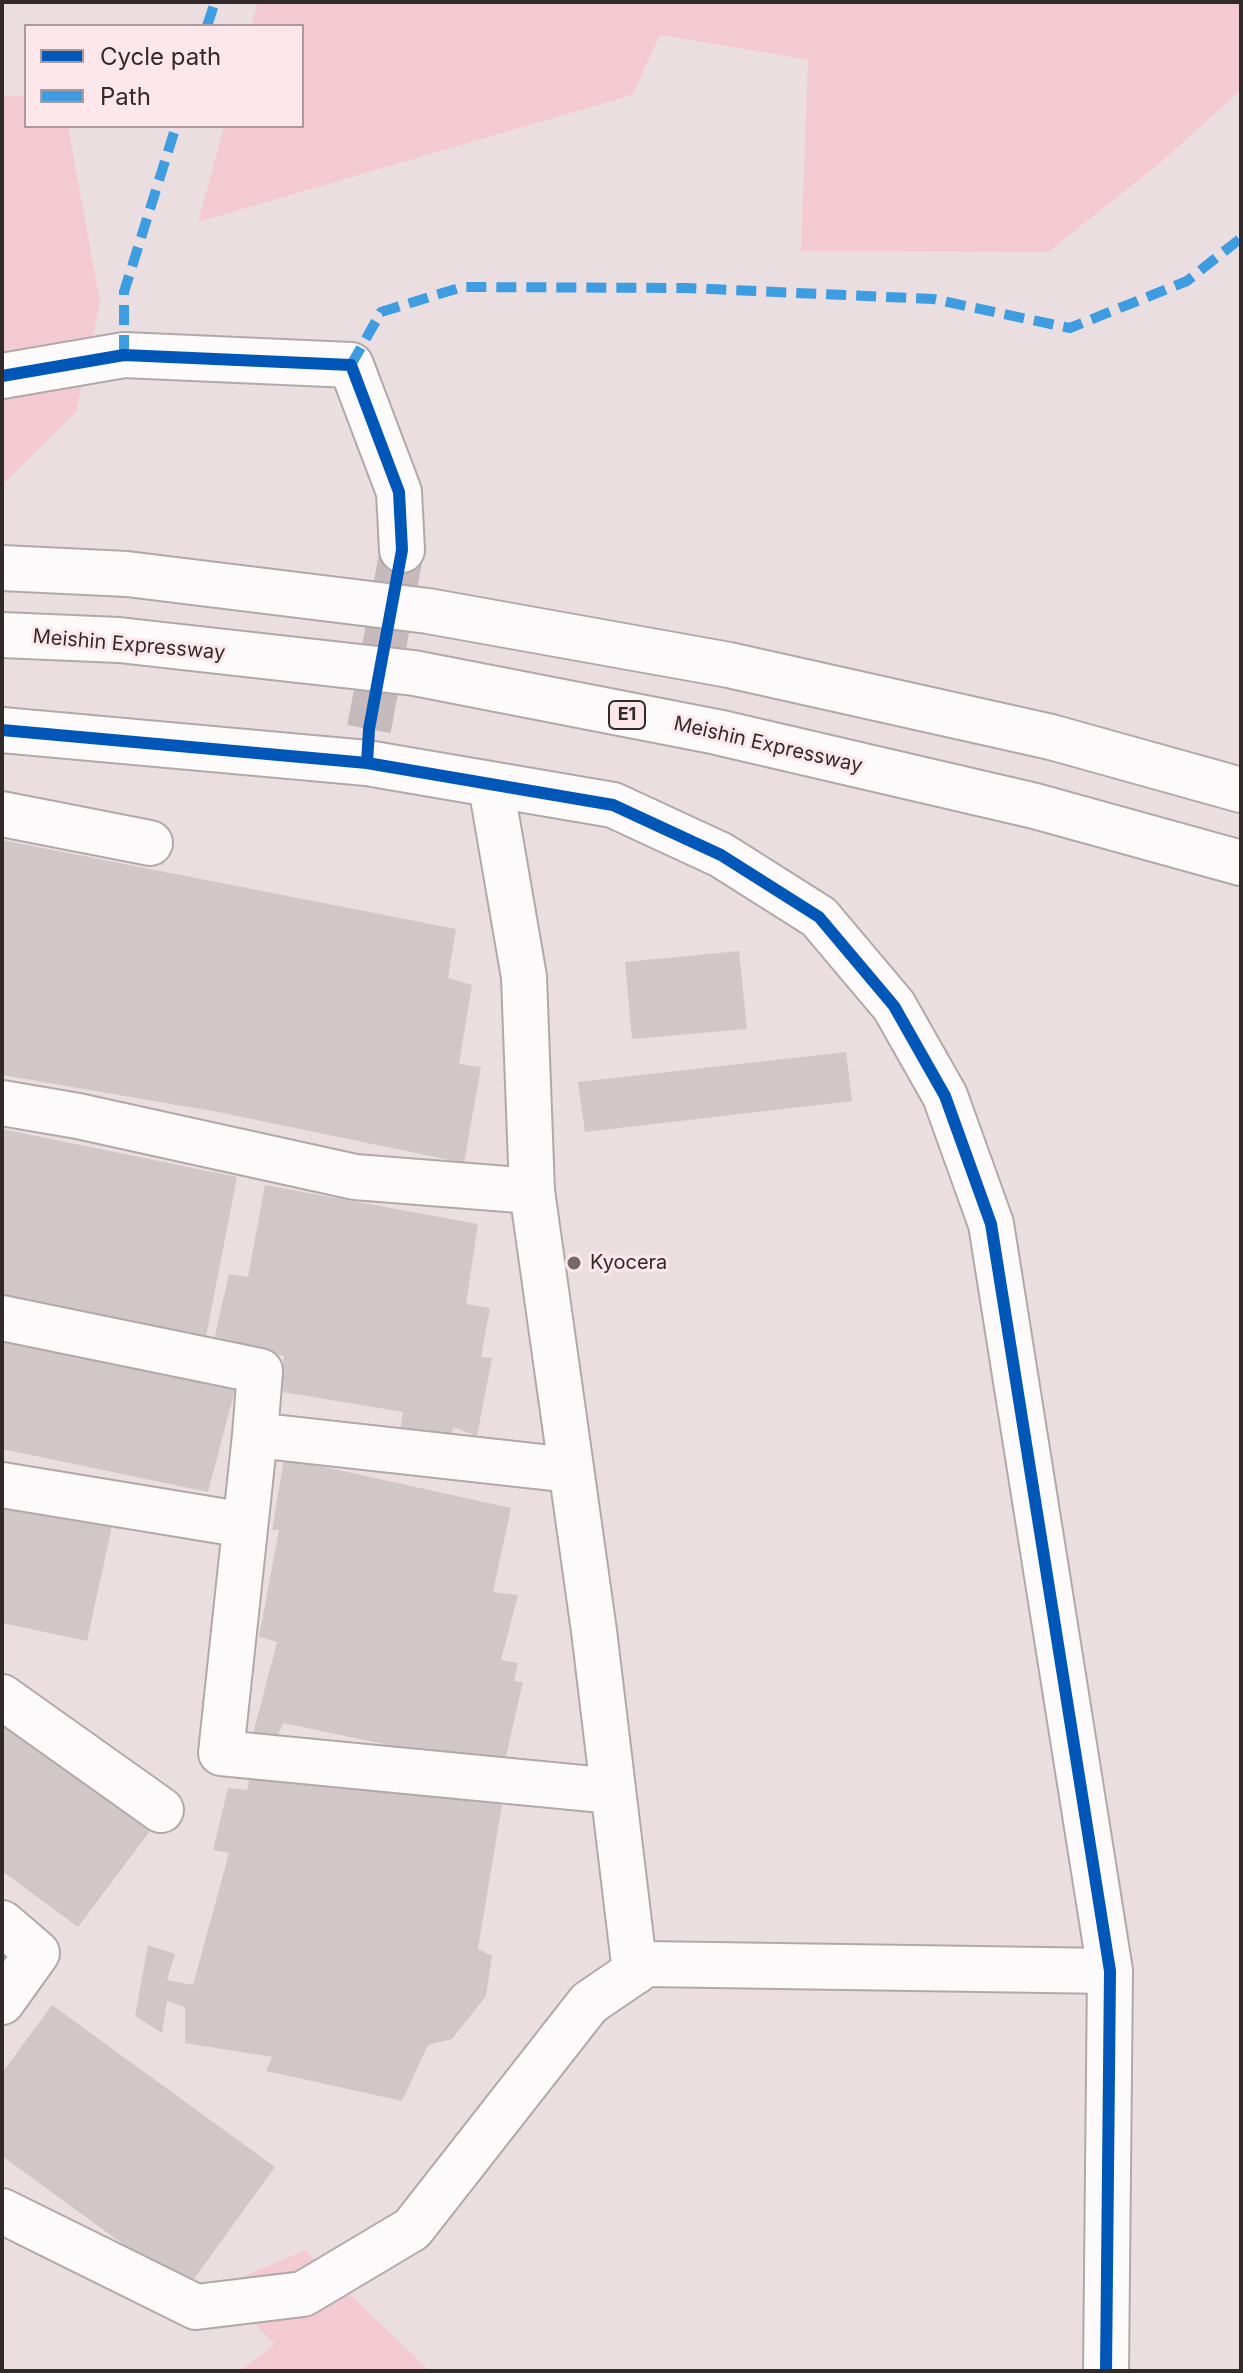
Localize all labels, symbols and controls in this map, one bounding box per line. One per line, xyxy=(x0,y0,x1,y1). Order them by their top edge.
legend xyxy=(24,24,304,128)
text: Cycle path xyxy=(100,42,221,71)
text: Path xyxy=(100,82,151,111)
street label: Meishin Expressway xyxy=(32,625,226,665)
road number: E1 xyxy=(609,701,645,729)
street label: Meishin Expressway xyxy=(671,712,865,778)
place label: Kyocera xyxy=(590,1251,667,1275)
marker: Kyocera xyxy=(565,1254,583,1272)

